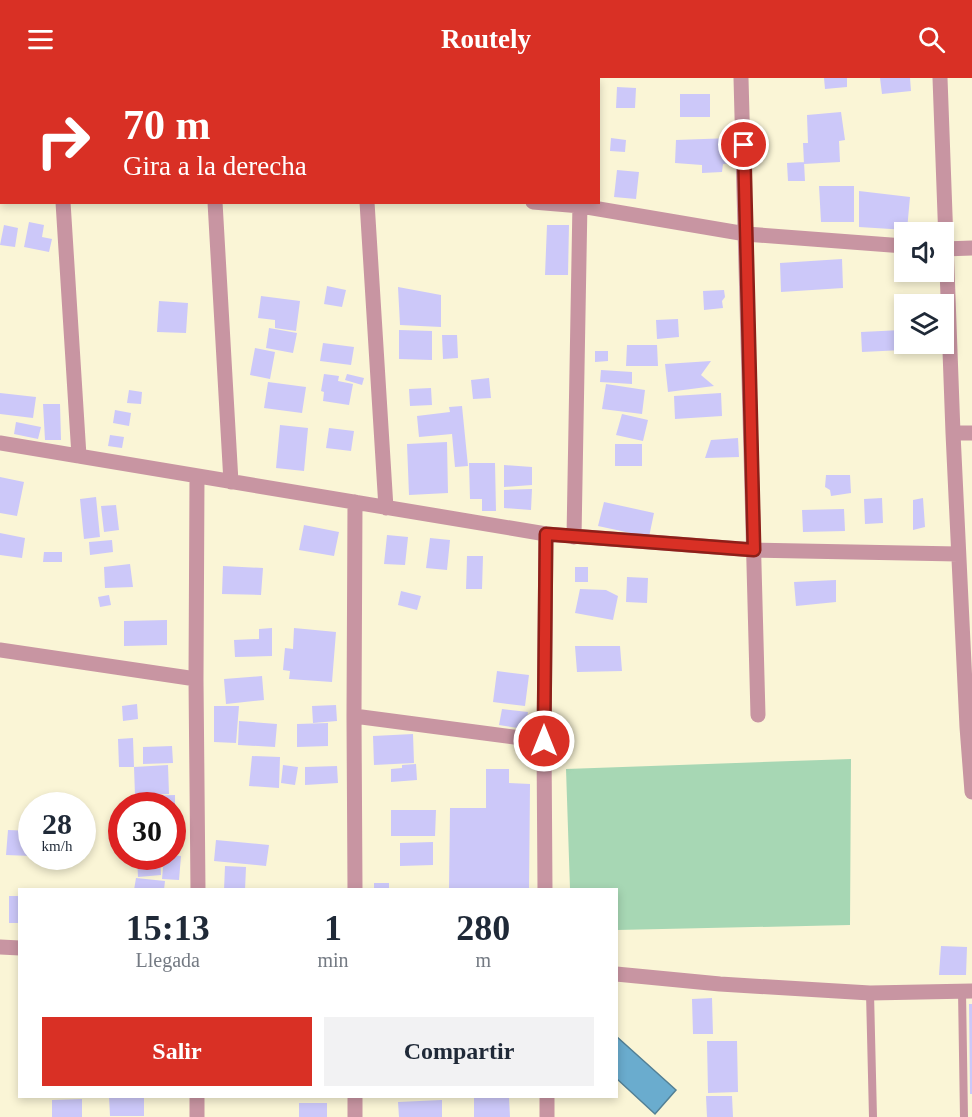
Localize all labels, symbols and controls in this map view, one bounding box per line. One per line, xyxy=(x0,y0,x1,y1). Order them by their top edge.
icon: menu xyxy=(24,23,57,56)
icon: search xyxy=(915,23,948,56)
text: Routely xyxy=(441,24,531,54)
icon: right xyxy=(24,102,102,180)
text: 70 m xyxy=(123,102,211,148)
pin xyxy=(718,119,769,170)
icon: arrive xyxy=(727,128,760,161)
text: Gira a la derecha xyxy=(123,151,307,181)
map controls xyxy=(894,222,954,354)
button: sound xyxy=(894,222,954,282)
button: layers xyxy=(894,294,954,354)
position arrow xyxy=(512,709,576,773)
speed limit sign: 30 xyxy=(108,792,186,870)
text: 28 xyxy=(42,807,72,840)
text: km/h xyxy=(42,838,72,854)
text: 15:13 xyxy=(126,908,210,948)
text: 1 xyxy=(324,908,342,948)
text: 280 xyxy=(456,908,510,948)
text: Llegada xyxy=(136,949,200,971)
text: min xyxy=(317,949,349,971)
text: m xyxy=(476,949,491,971)
button: Salir xyxy=(42,1017,312,1086)
button: Compartir xyxy=(324,1017,594,1086)

